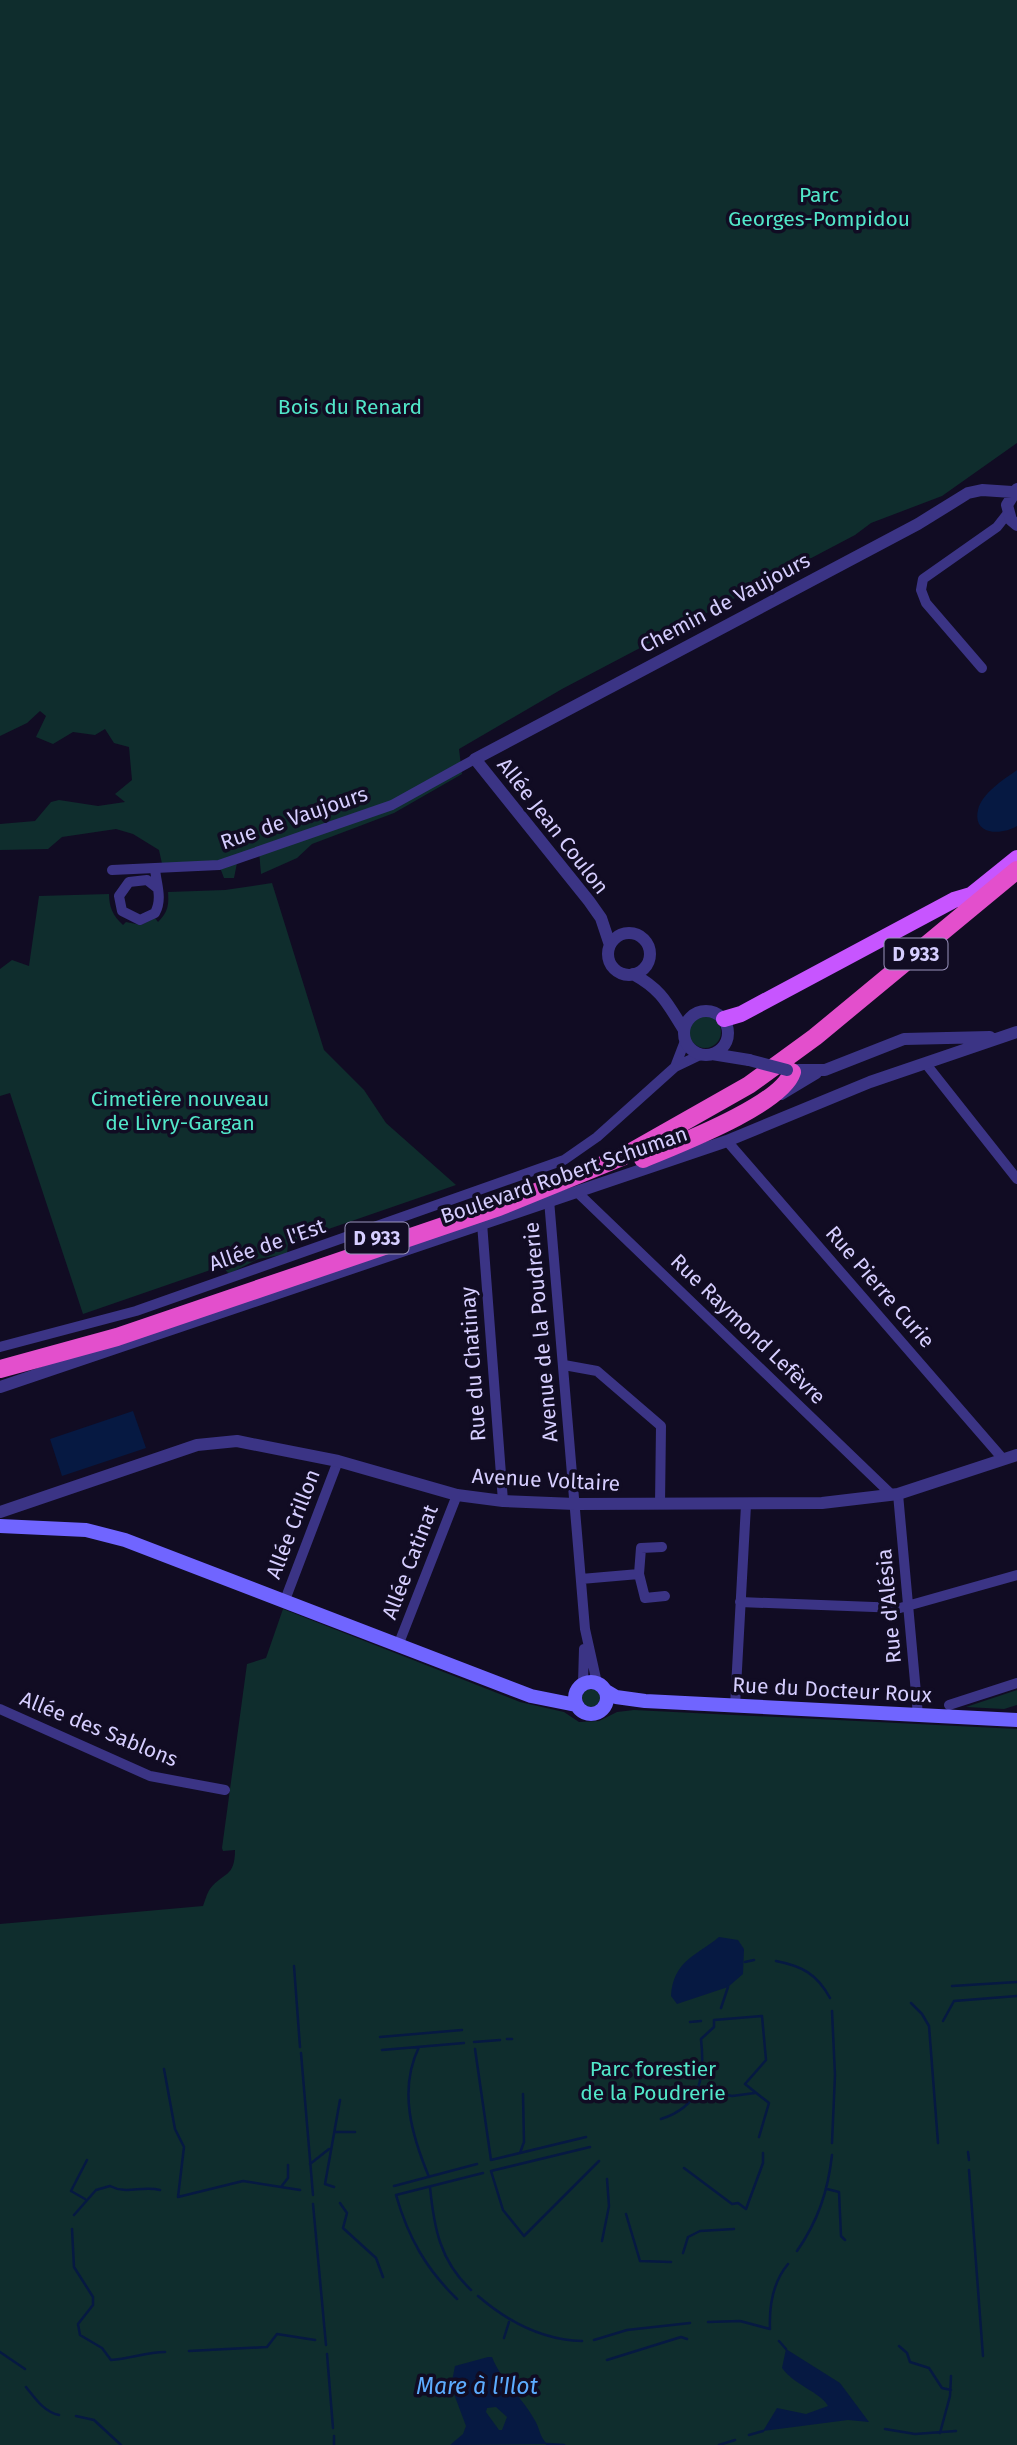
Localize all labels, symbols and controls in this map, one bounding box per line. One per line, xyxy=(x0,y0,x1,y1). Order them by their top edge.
park label: Parc Georges-Pompidou xyxy=(728,182,910,232)
park label: Bois du Renard xyxy=(278,394,422,420)
street label: Chemin de Vaujours xyxy=(635,547,815,659)
street label: Allée Jean Coulon xyxy=(492,753,614,899)
street label: Rue de Vaujours xyxy=(217,781,371,855)
road number: D 933 xyxy=(884,938,948,970)
park label: Cimetière nouveau de Livry-Gargan xyxy=(91,1086,269,1136)
street label: Boulevard Robert Schuman xyxy=(437,1121,691,1229)
street label: Allée de l'Est xyxy=(205,1213,329,1277)
street label: Avenue de la Poudrerie xyxy=(518,1221,564,1443)
street label: Rue Pierre Curie xyxy=(820,1221,940,1353)
road number: D 933 xyxy=(346,1222,408,1254)
street label: Rue Raymond Lefèvre xyxy=(665,1248,831,1410)
street label: Rue du Chatinay xyxy=(455,1285,491,1442)
street label: Avenue Voltaire xyxy=(471,1463,621,1497)
street label: Allée Crillon xyxy=(260,1466,326,1582)
street label: Allée Catinat xyxy=(376,1501,444,1623)
street label: Rue d'Alésia xyxy=(871,1548,907,1664)
street label: Rue du Docteur Roux xyxy=(732,1672,933,1708)
street label: Allée des Sablons xyxy=(16,1686,182,1773)
park label: Parc forestier de la Poudrerie xyxy=(580,2056,726,2106)
water label: Mare à l'Ilot xyxy=(416,2372,539,2400)

